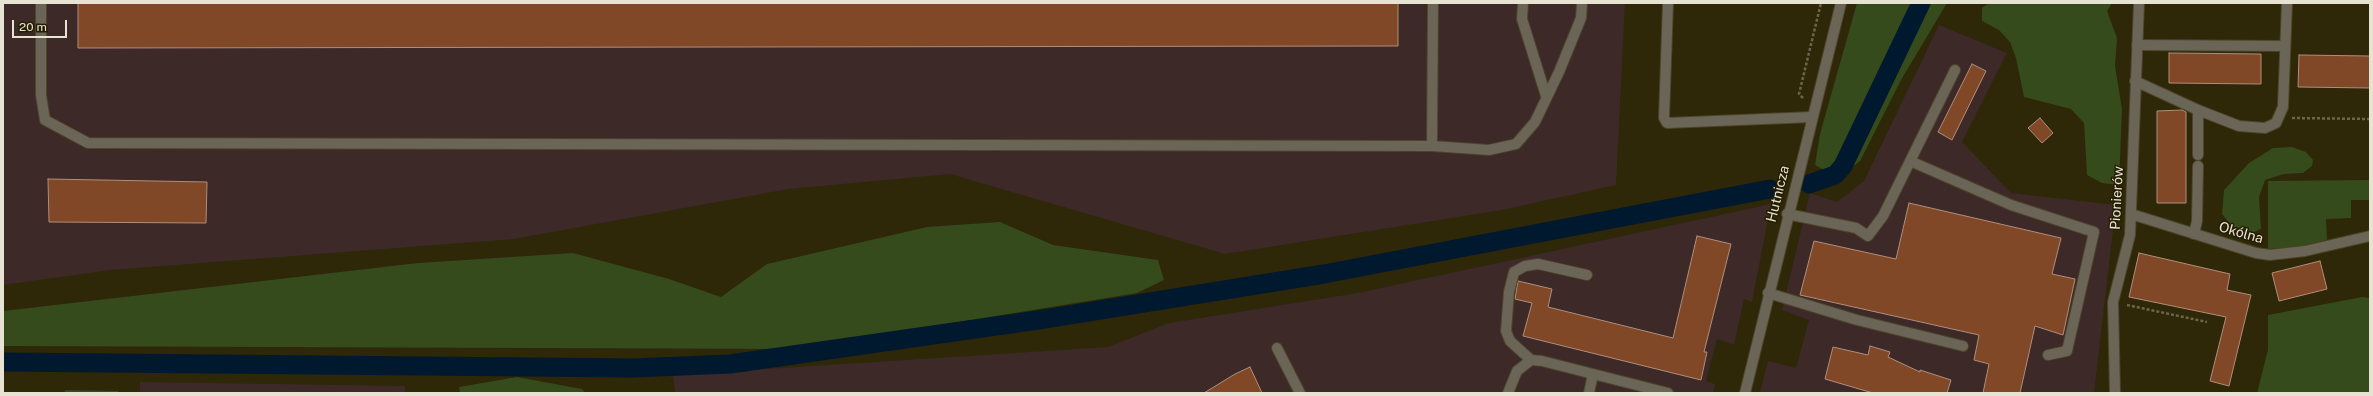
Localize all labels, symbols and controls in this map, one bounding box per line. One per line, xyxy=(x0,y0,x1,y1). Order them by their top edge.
scale bar xyxy=(14,12,69,38)
text: 20 m xyxy=(19,20,47,34)
street label: Hutnicza xyxy=(1763,164,1793,224)
street label: Pionierów xyxy=(2107,166,2127,230)
street label: Okólna xyxy=(2217,219,2265,247)

